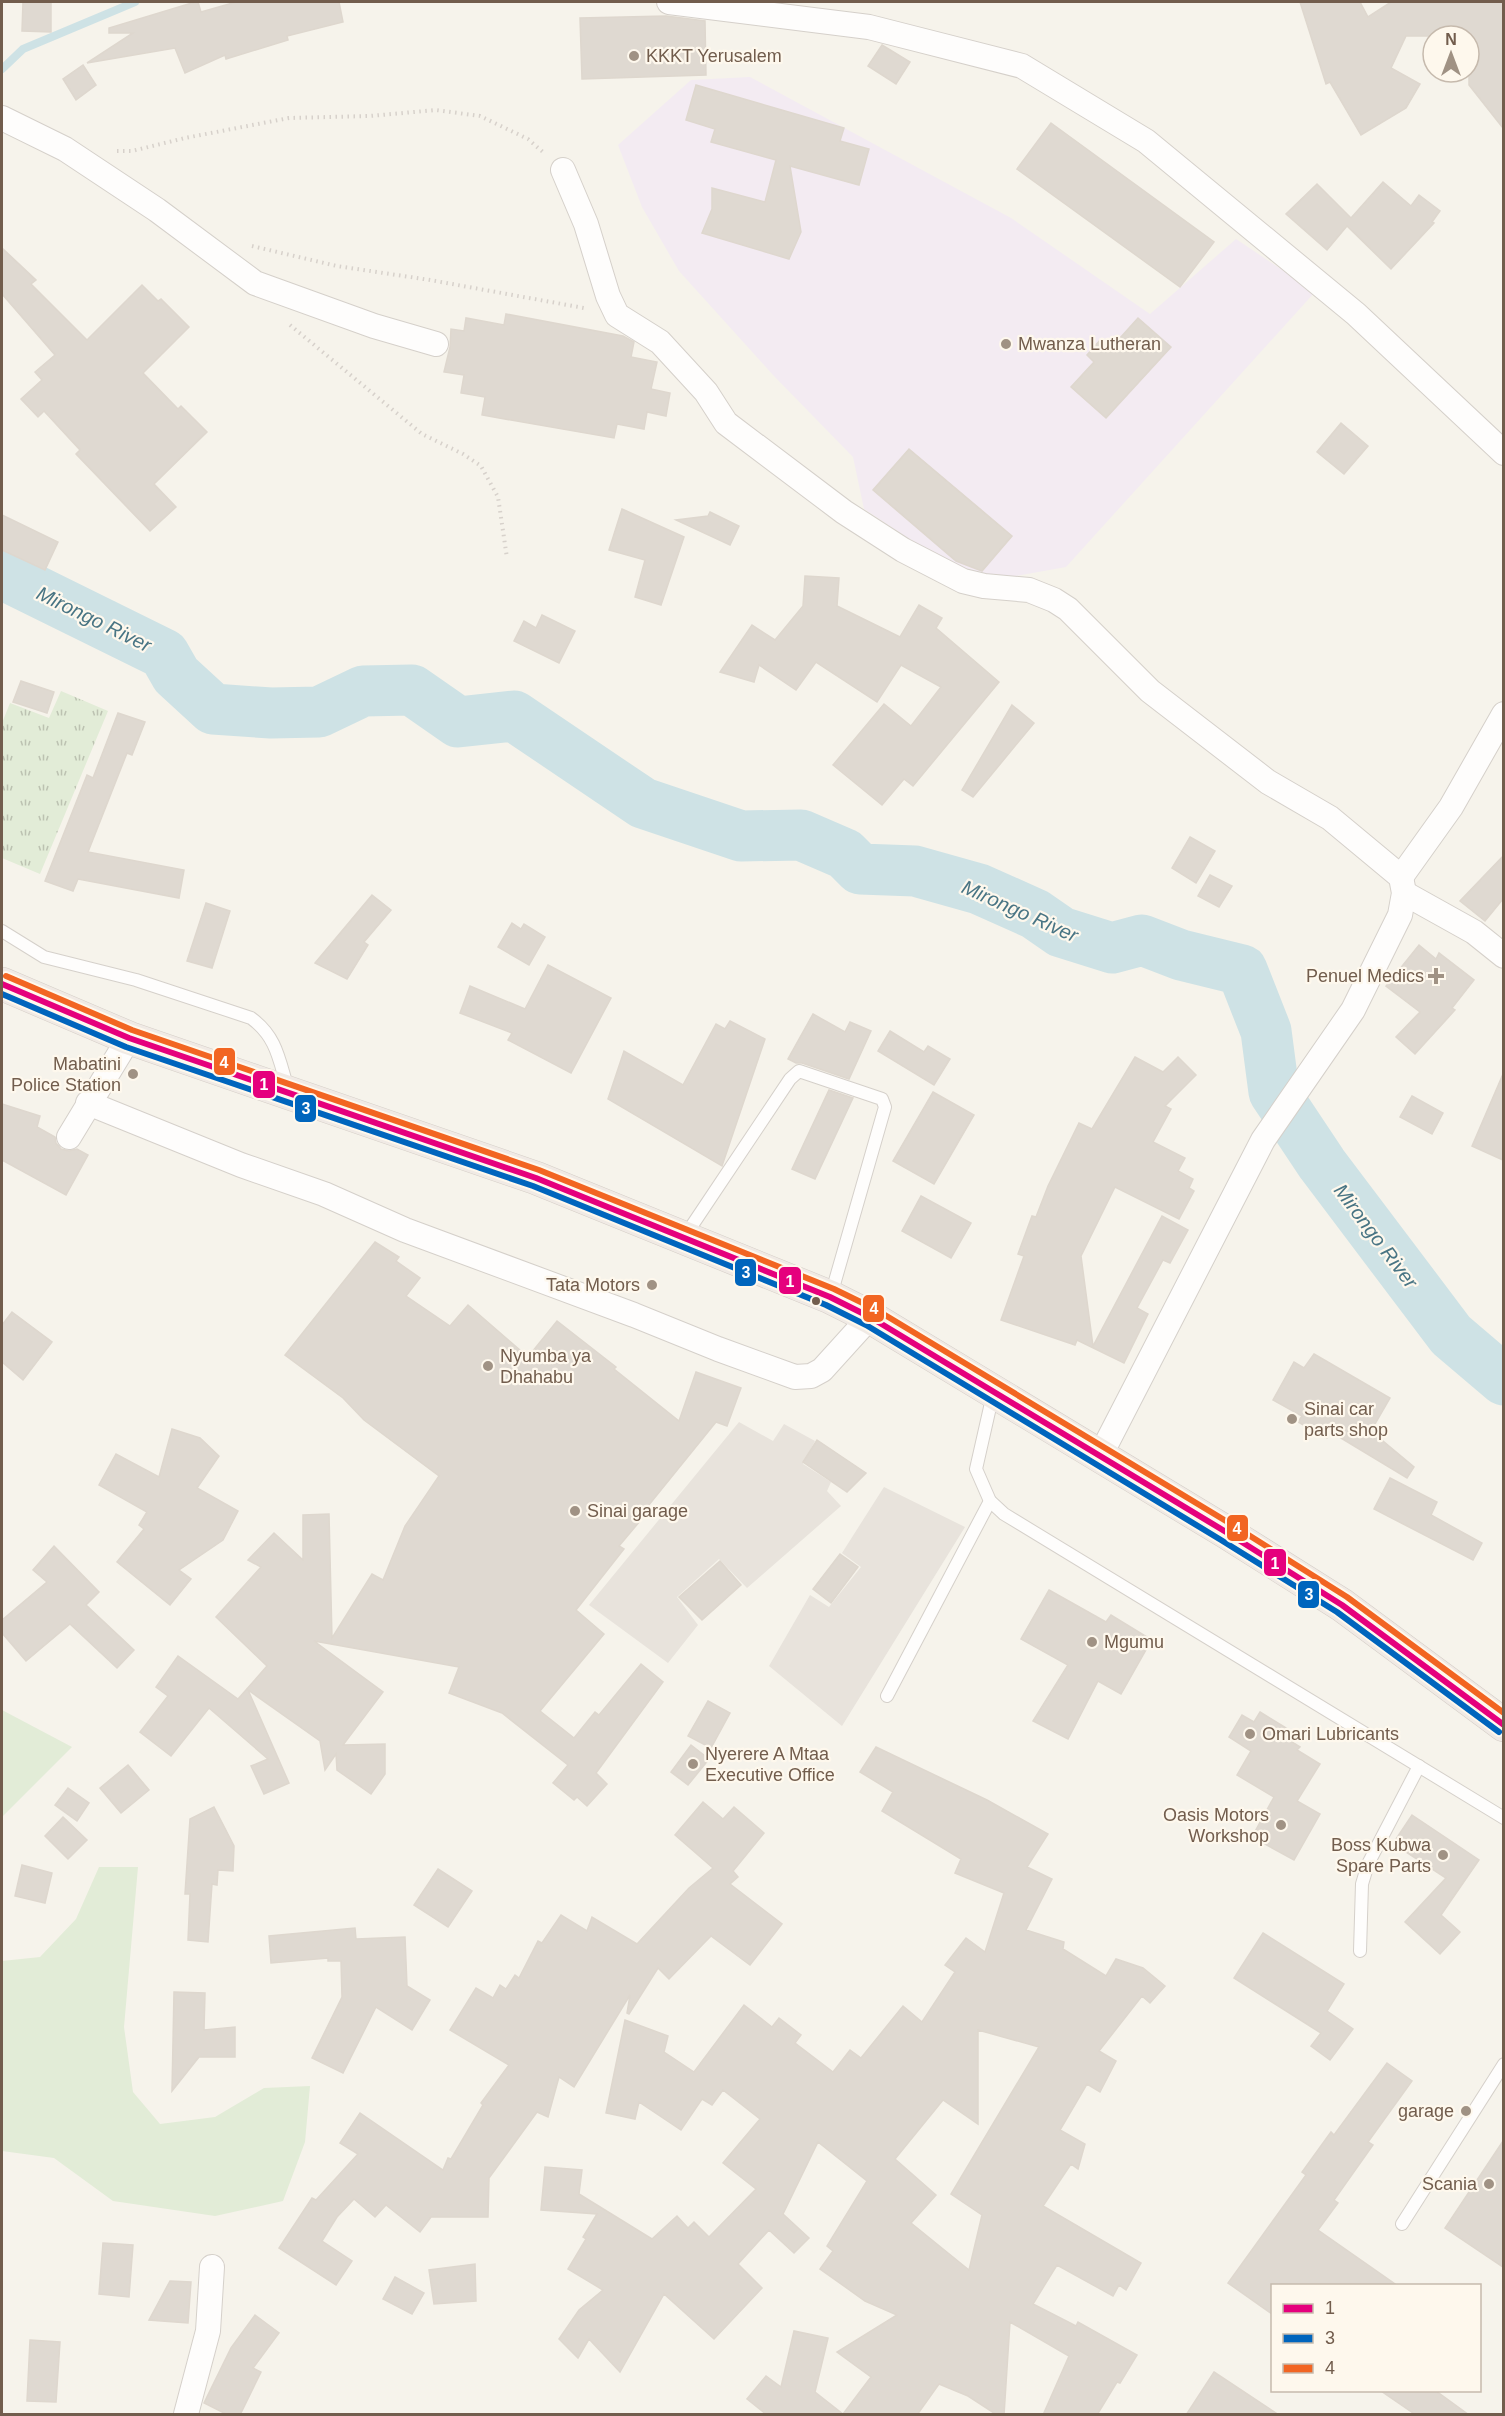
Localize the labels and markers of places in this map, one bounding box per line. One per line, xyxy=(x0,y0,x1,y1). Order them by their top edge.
place label: KKKT Yerusalem xyxy=(646,46,782,66)
marker: KKKT Yerusalem xyxy=(627,49,641,63)
place label: Mwanza Lutheran xyxy=(1018,334,1161,354)
marker: Mwanza Lutheran xyxy=(999,337,1013,351)
place label: Penuel Medics xyxy=(1306,966,1424,986)
marker: Penuel Medics xyxy=(1429,969,1443,983)
place label: Mabatini Police Station xyxy=(11,1054,121,1095)
marker: Mabatini Police Station xyxy=(126,1067,140,1081)
place label: Tata Motors xyxy=(546,1275,640,1295)
marker: Tata Motors xyxy=(645,1278,659,1292)
unlabelled marker xyxy=(810,1295,822,1307)
place label: Nyumba ya Dhahabu xyxy=(500,1346,592,1387)
marker: Nyumba ya Dhahabu xyxy=(481,1359,495,1373)
place label: Sinai car parts shop xyxy=(1304,1399,1388,1440)
marker: Sinai car parts shop xyxy=(1285,1412,1299,1426)
place label: Sinai garage xyxy=(587,1501,688,1521)
marker: Sinai garage xyxy=(568,1504,582,1518)
place label: Mgumu xyxy=(1104,1632,1164,1652)
marker: Mgumu xyxy=(1085,1635,1099,1649)
place label: Omari Lubricants xyxy=(1262,1724,1399,1744)
marker: Omari Lubricants xyxy=(1243,1727,1257,1741)
place label: Nyerere A Mtaa Executive Office xyxy=(705,1744,835,1785)
marker: Nyerere A Mtaa Executive Office xyxy=(686,1757,700,1771)
place label: Oasis Motors Workshop xyxy=(1163,1805,1269,1846)
marker: Oasis Motors Workshop xyxy=(1274,1818,1288,1832)
place label: Boss Kubwa Spare Parts xyxy=(1331,1835,1432,1876)
marker: Boss Kubwa Spare Parts xyxy=(1436,1848,1450,1862)
place label: garage xyxy=(1398,2101,1454,2121)
marker: garage xyxy=(1459,2104,1473,2118)
place label: Scania xyxy=(1422,2174,1478,2194)
marker: Scania xyxy=(1482,2177,1496,2191)

